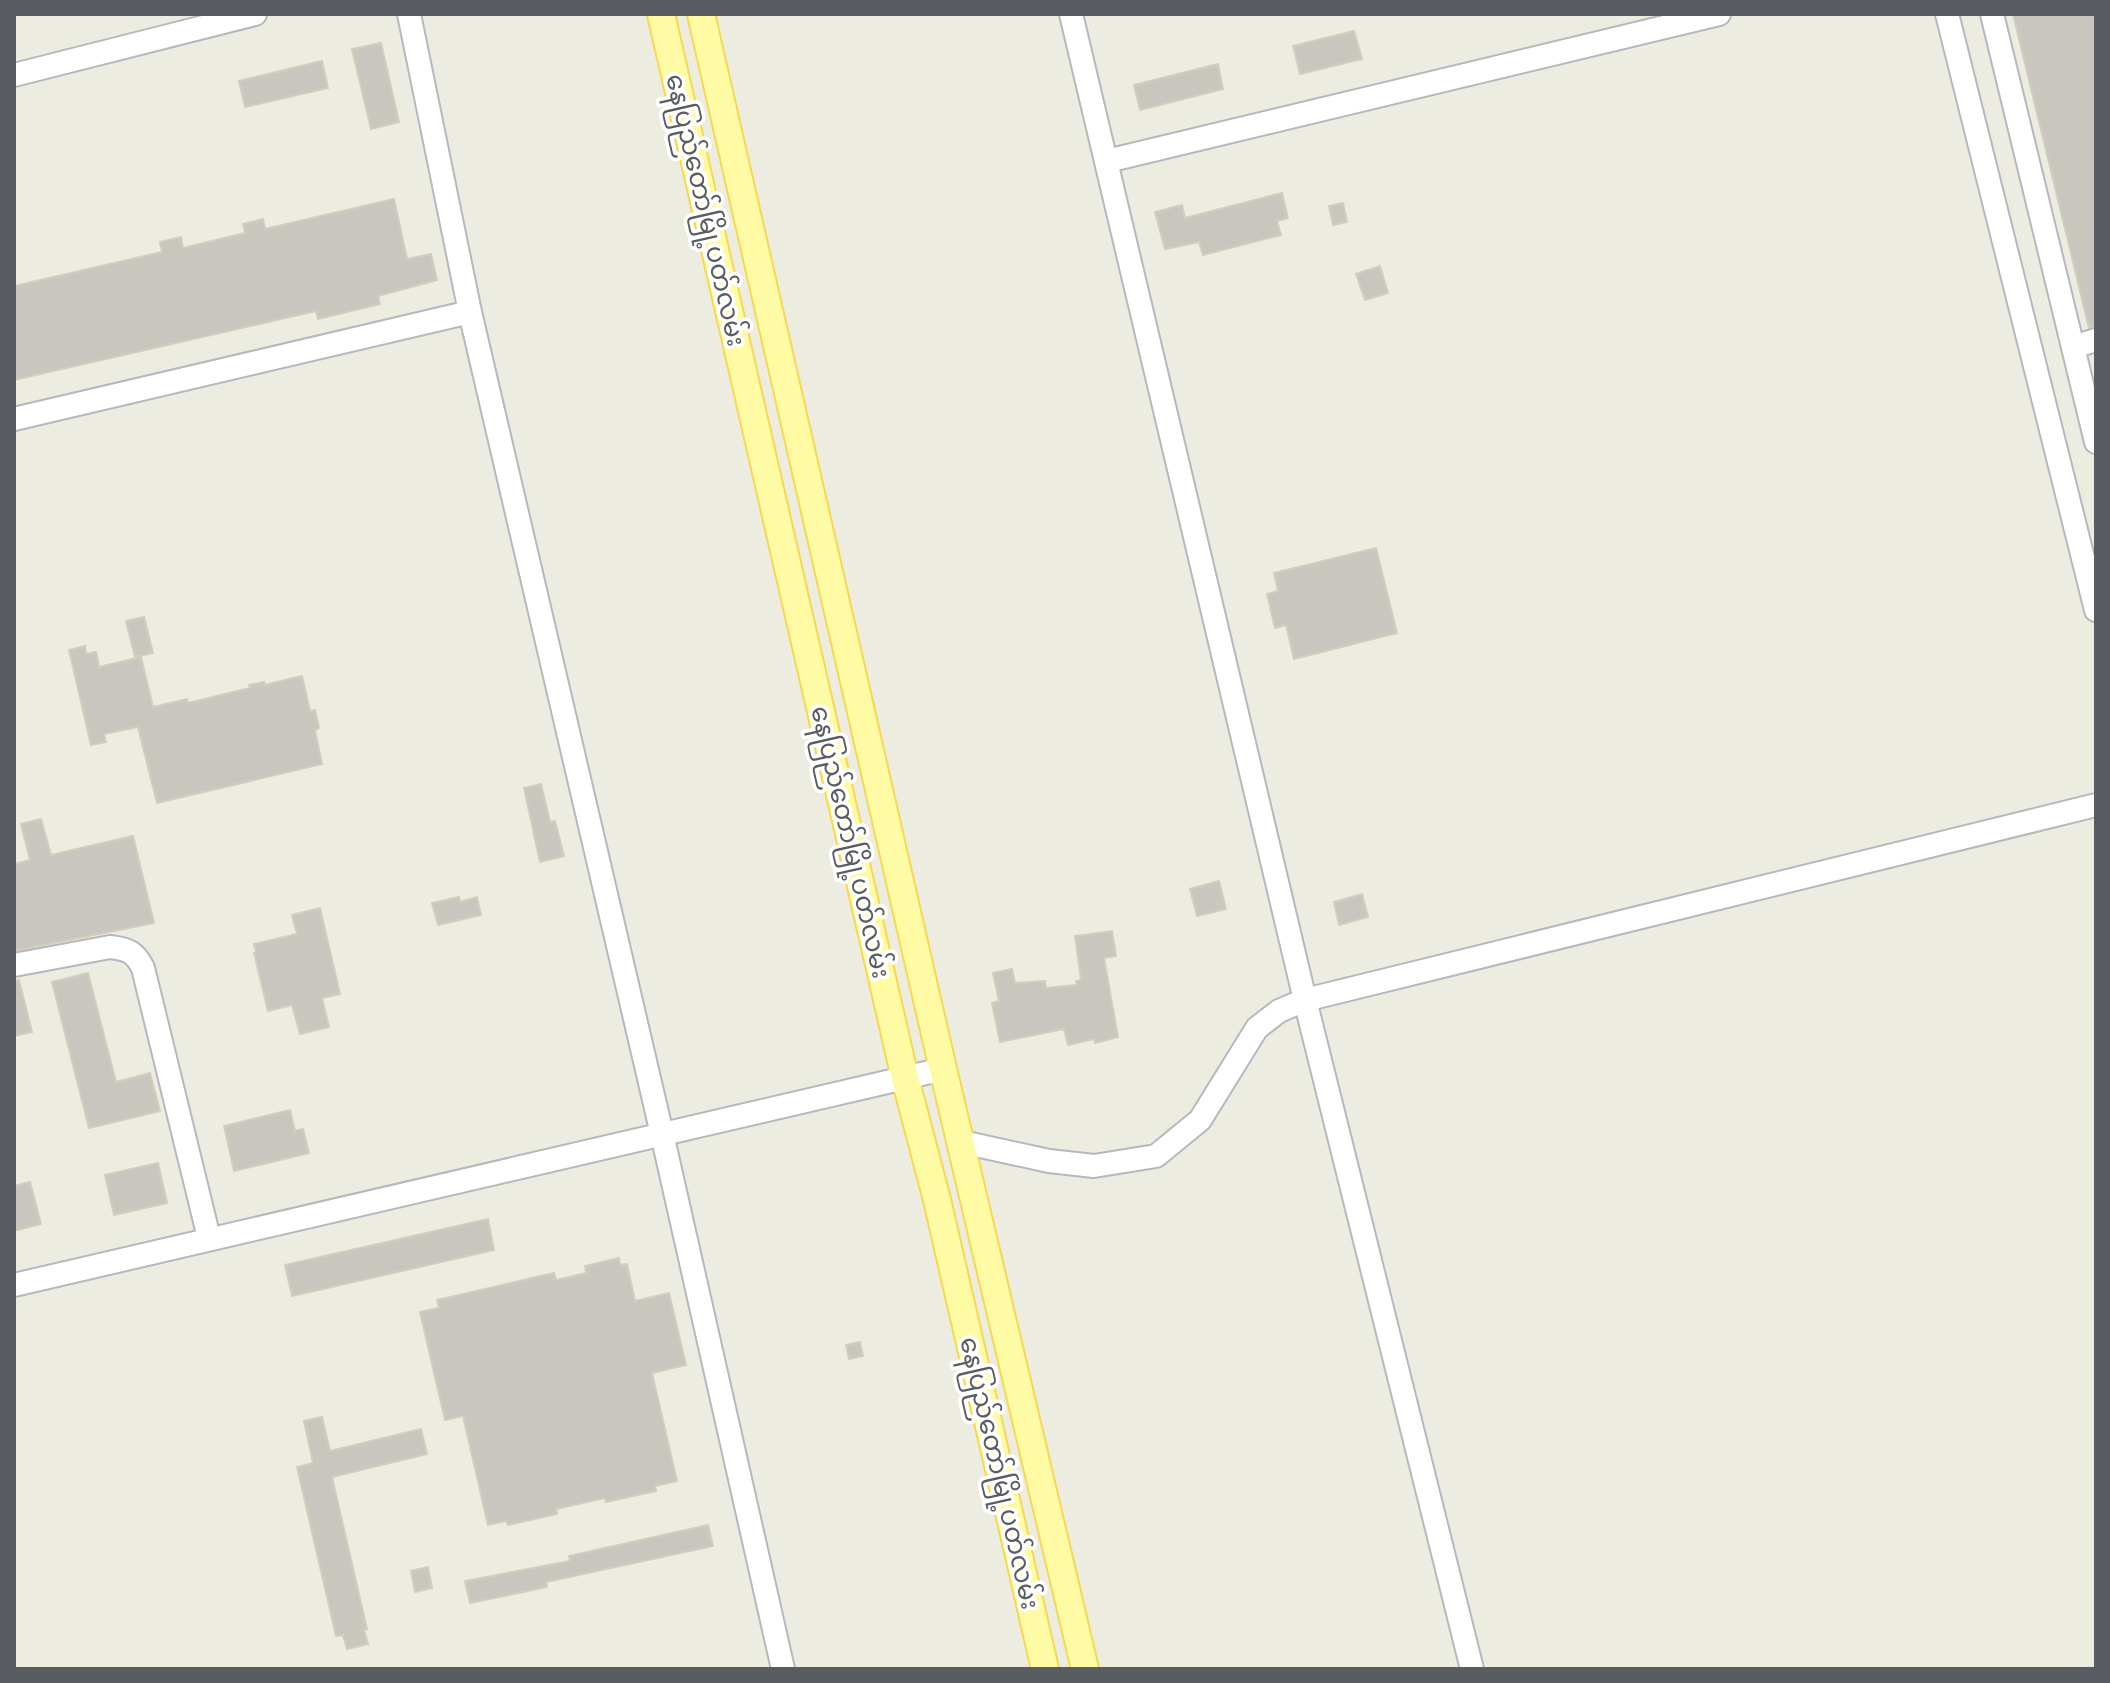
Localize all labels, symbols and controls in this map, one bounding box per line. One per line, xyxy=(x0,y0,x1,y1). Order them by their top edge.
street label: နေပြည်တော်မြို့ပတ်လမ်း xyxy=(654,70,754,351)
street label: နေပြည်တော်မြို့ပတ်လမ်း xyxy=(799,702,899,983)
street label: နေပြည်တော်မြို့ပတ်လမ်း xyxy=(948,1333,1048,1614)

